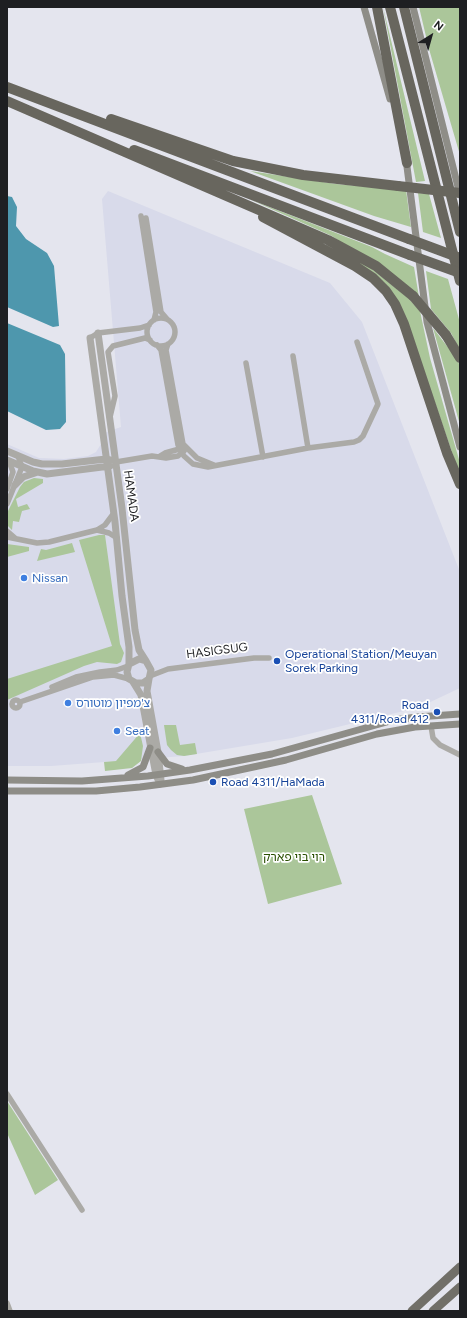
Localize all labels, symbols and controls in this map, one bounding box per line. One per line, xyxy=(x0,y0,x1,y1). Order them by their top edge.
north arrow xyxy=(411,16,451,56)
text: N xyxy=(431,18,446,34)
street label: HAMADA xyxy=(120,469,142,523)
place label: Nissan xyxy=(32,571,68,585)
marker: Nissan xyxy=(19,573,29,583)
street label: HASIGSUG xyxy=(185,640,249,662)
place label: Operational Station/Meuyan Sorek Parking xyxy=(285,647,437,675)
marker: Operational Station/Meuyan Sorek Parking xyxy=(272,656,282,666)
place label: צ'מפיון מוטורס xyxy=(76,696,150,710)
marker: צ'מפיון מוטורס xyxy=(63,698,73,708)
place label: Road 4311/Road 412 xyxy=(351,698,429,726)
marker: Road 4311/Road 412 xyxy=(432,707,442,717)
place label: Seat xyxy=(125,724,150,738)
marker: Seat xyxy=(112,726,122,736)
place label: Road 4311/HaMada xyxy=(221,775,325,789)
marker: Road 4311/HaMada xyxy=(208,777,218,787)
park label: רוי בוי פארק xyxy=(263,850,325,864)

